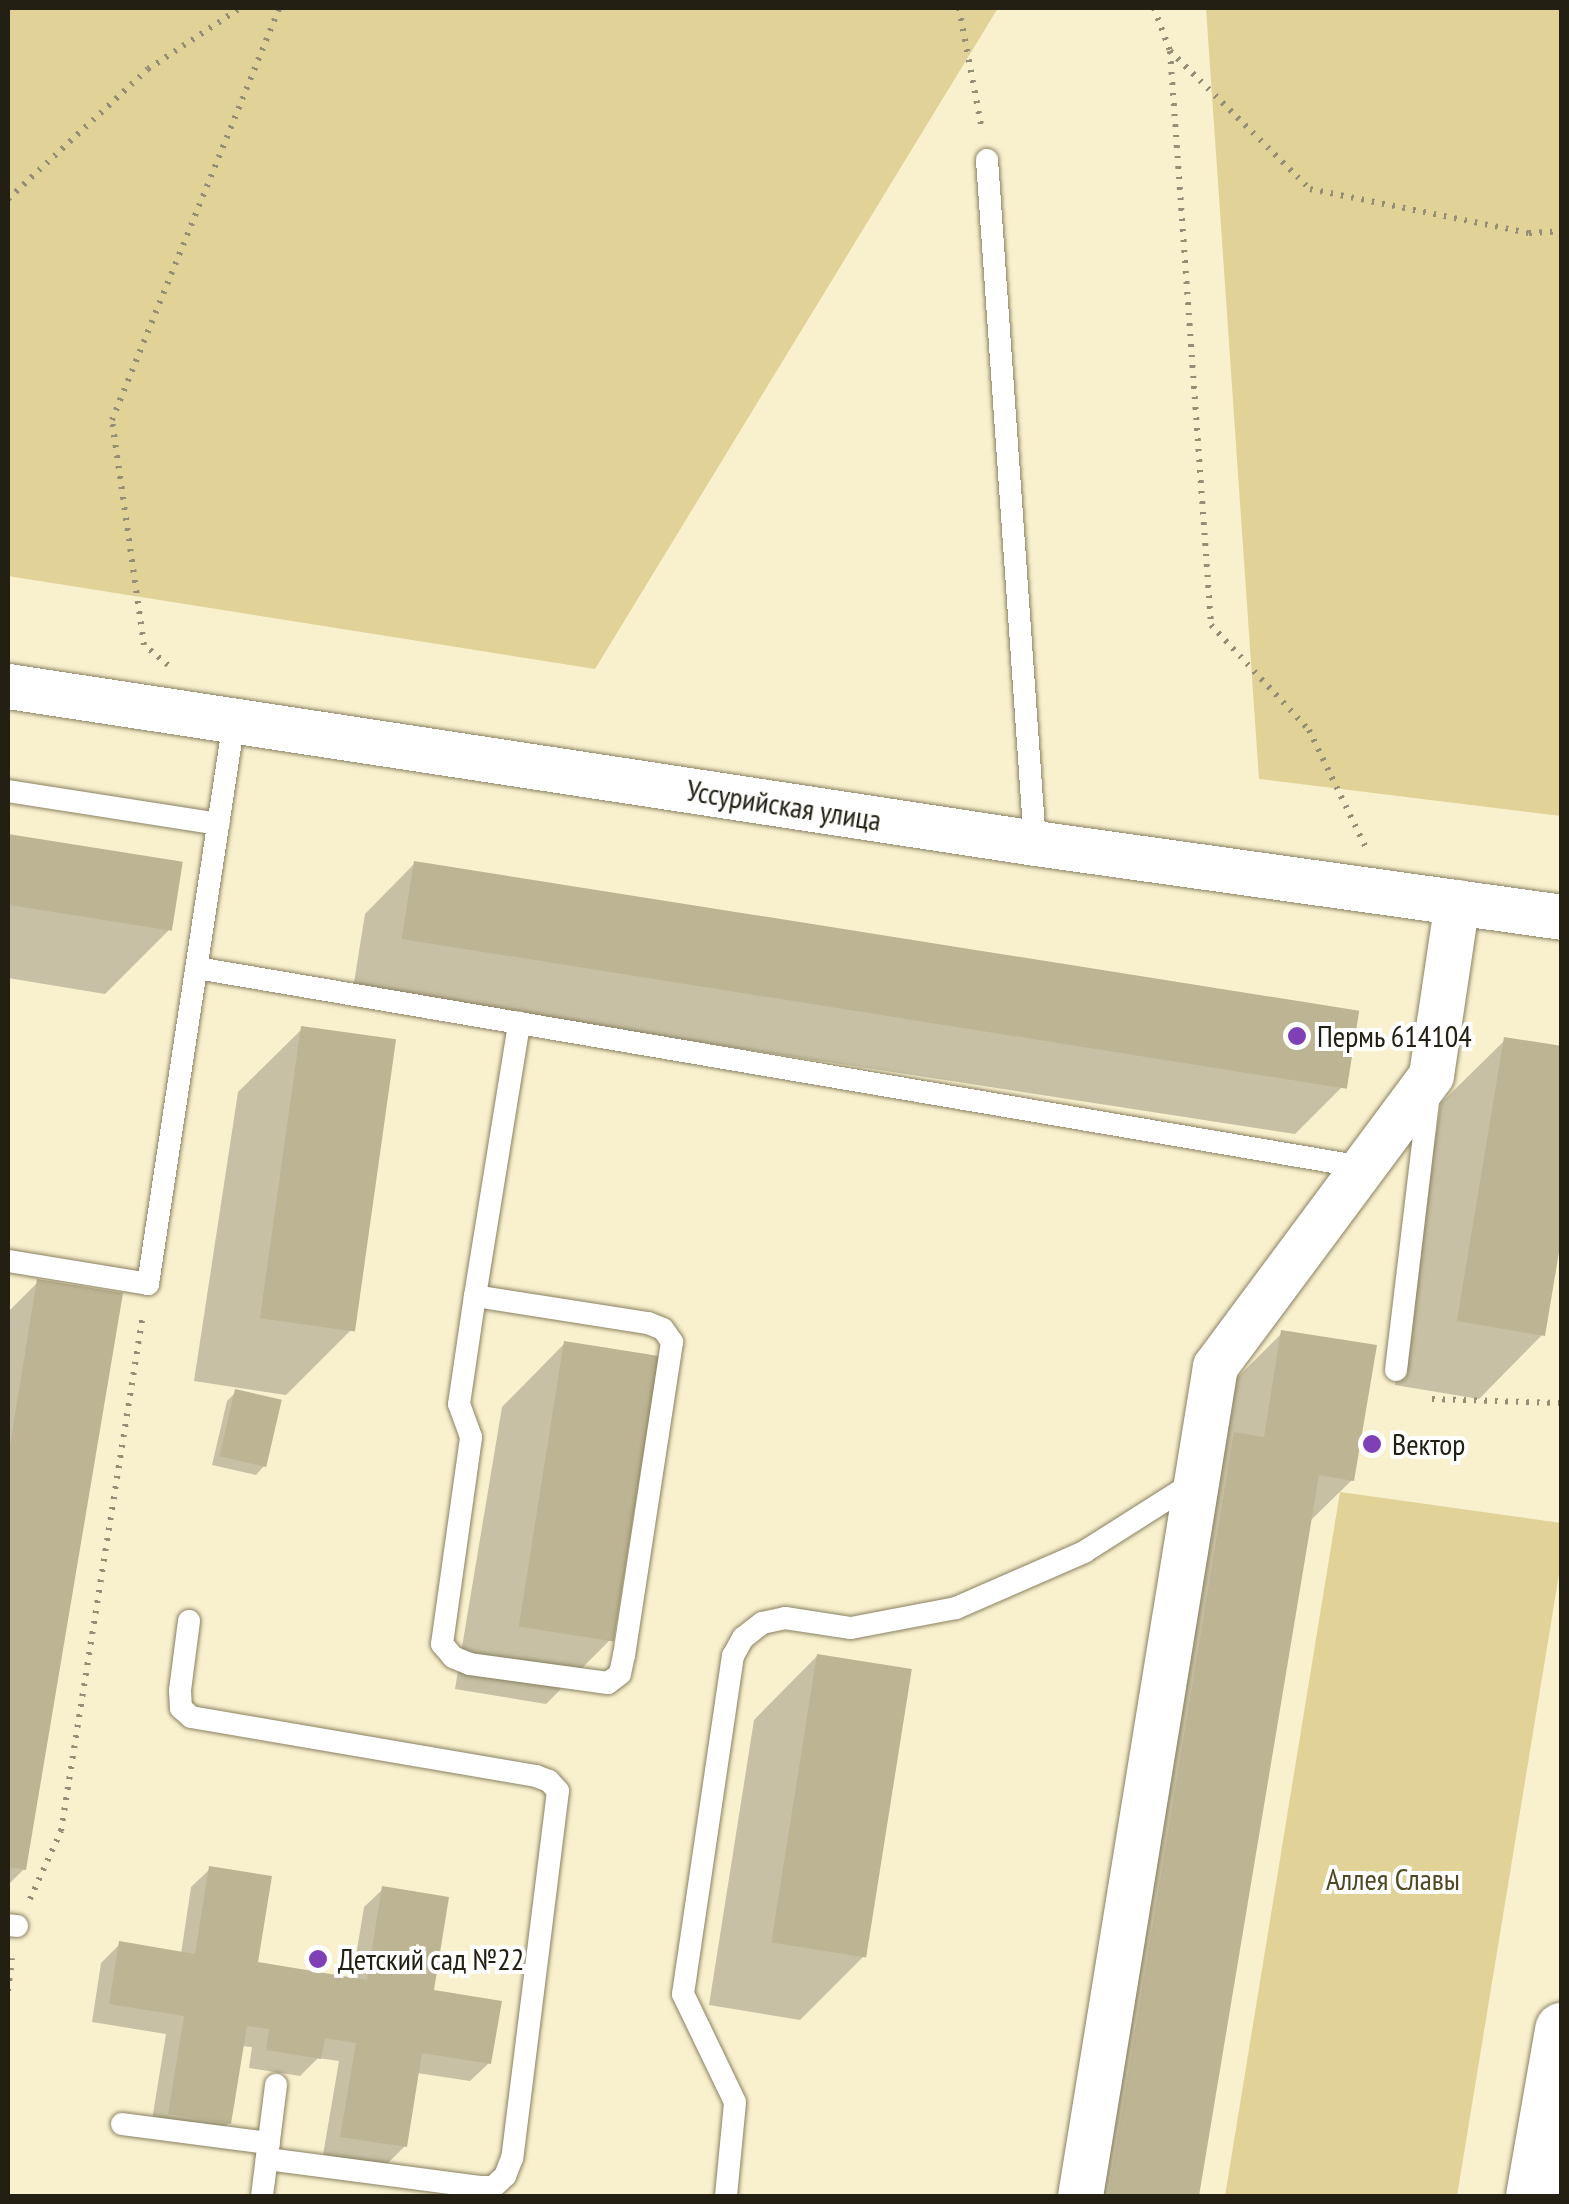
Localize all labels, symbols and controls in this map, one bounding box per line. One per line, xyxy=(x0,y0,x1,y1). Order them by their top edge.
street label: Уссурийская улица xyxy=(684,772,884,838)
place label: Пермь 614104 xyxy=(1317,1018,1473,1054)
marker: Пермь 614104 xyxy=(1286,1025,1308,1047)
place label: Вектор xyxy=(1392,1426,1465,1462)
marker: Вектор xyxy=(1361,1433,1383,1455)
park label: Аллея Славы xyxy=(1326,1861,1460,1897)
place label: Детский сад №22 xyxy=(338,1941,524,1977)
marker: Детский сад №22 xyxy=(307,1948,329,1970)

